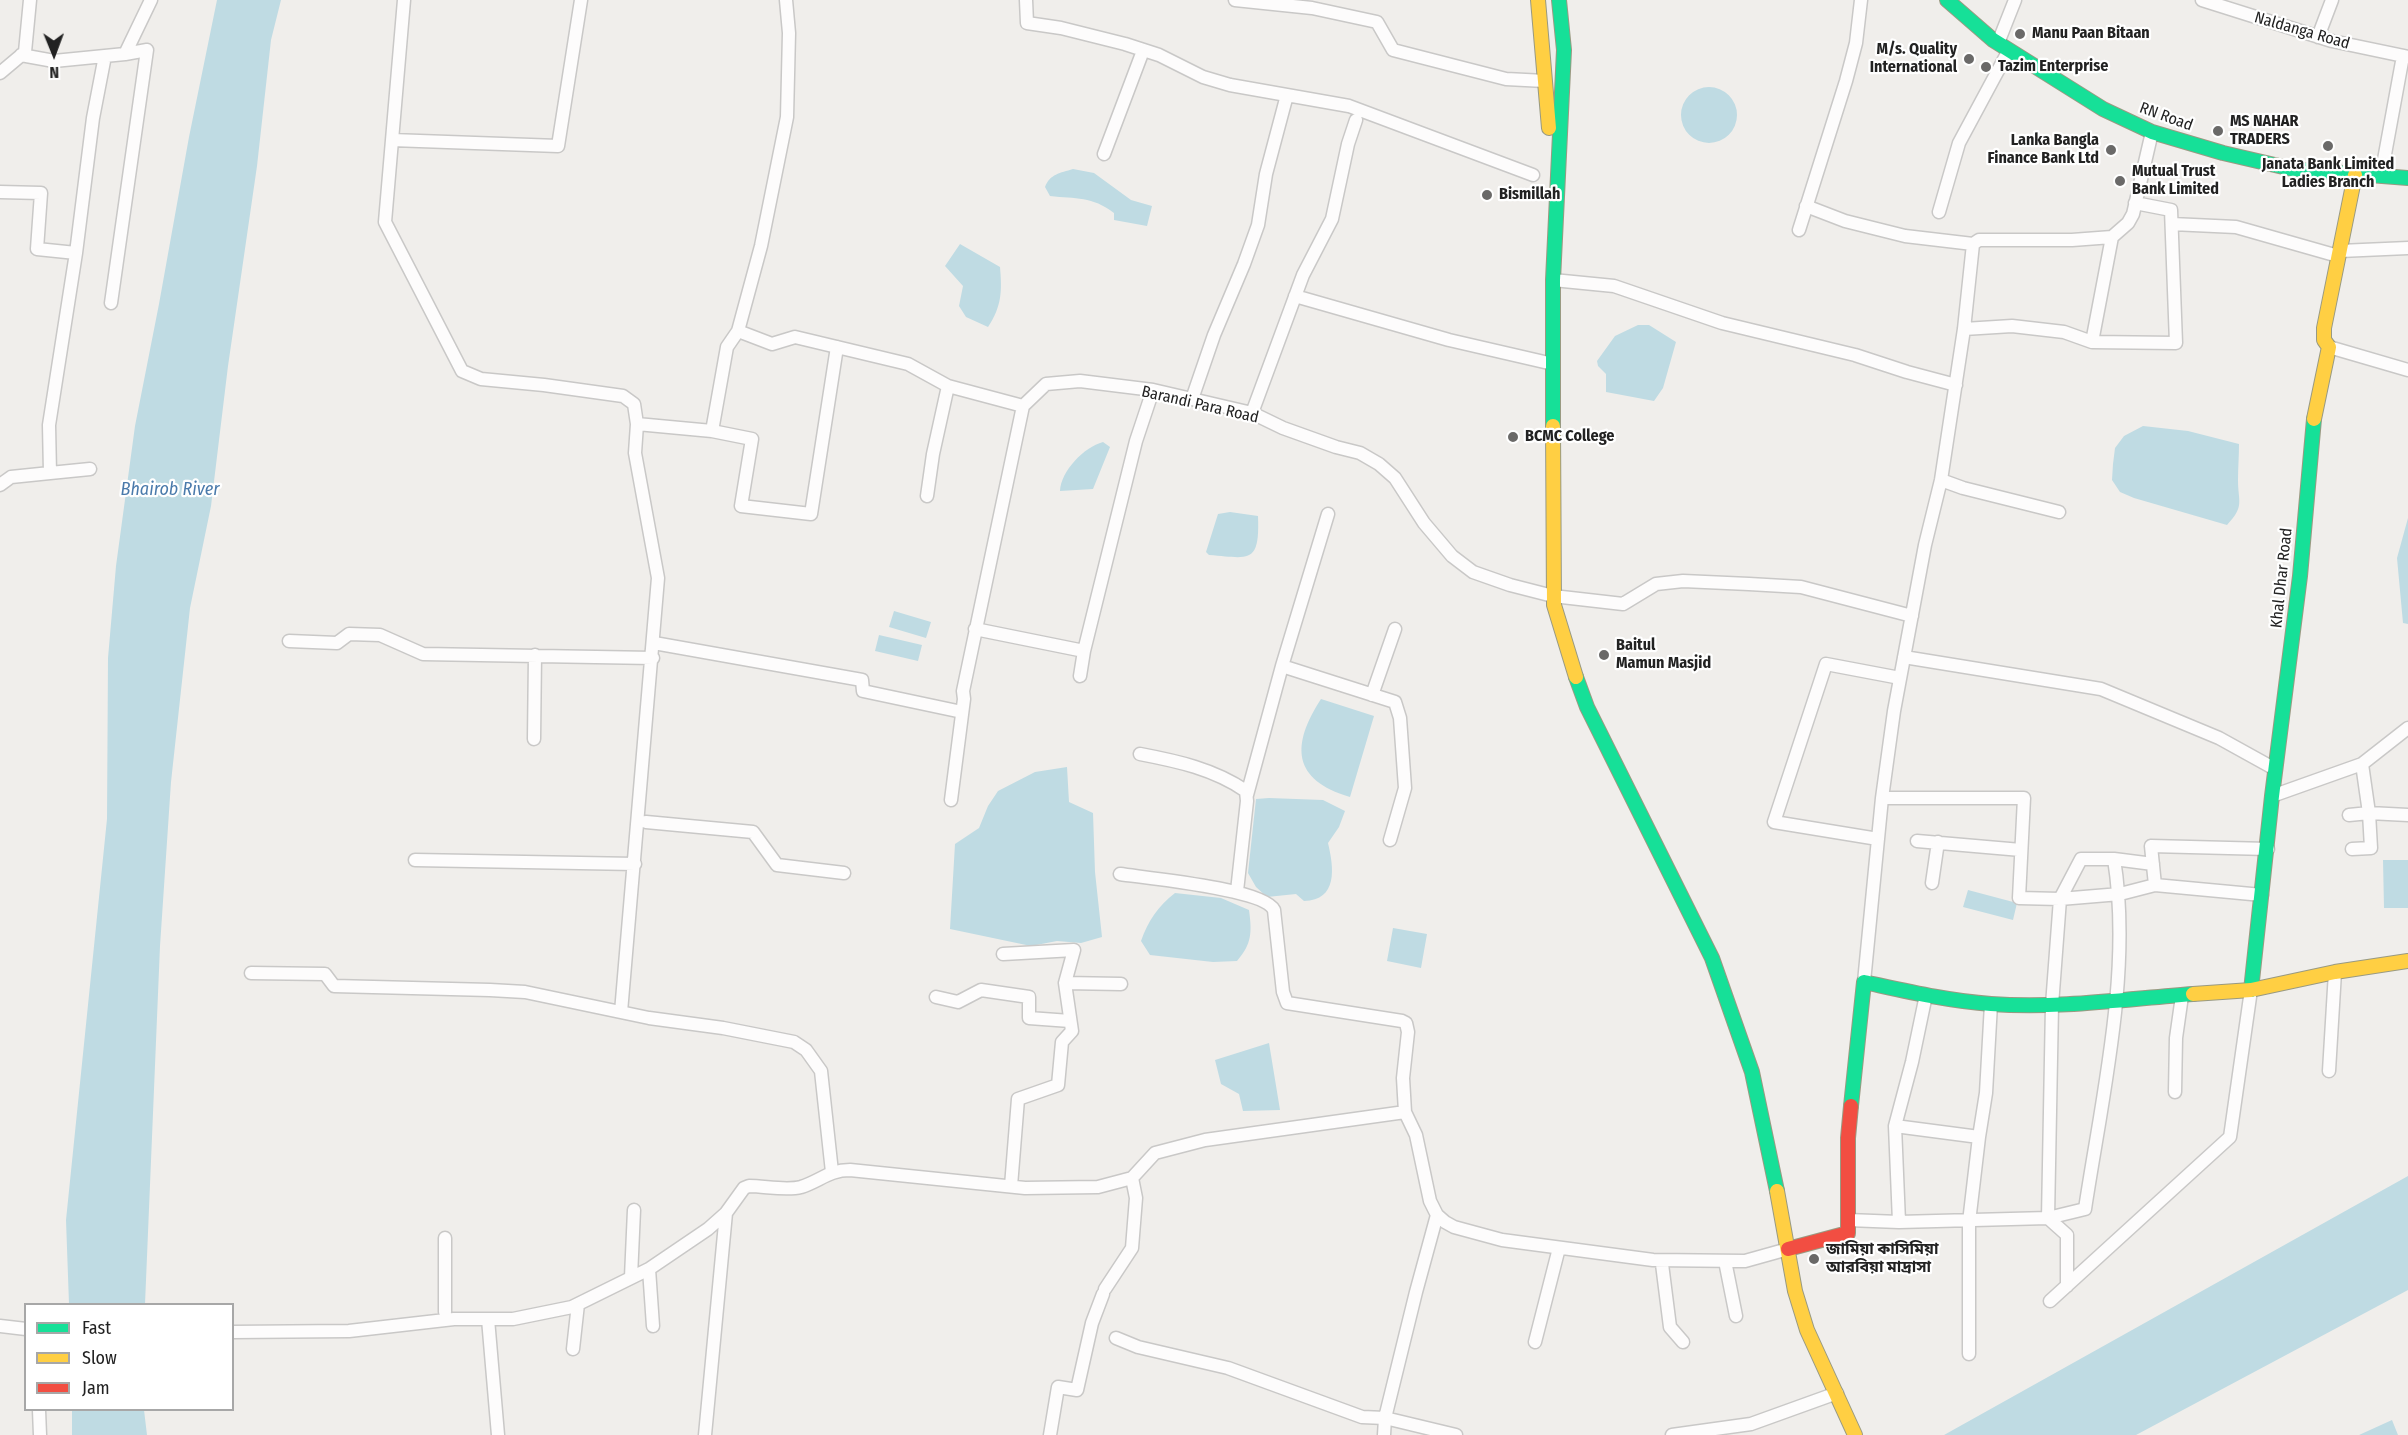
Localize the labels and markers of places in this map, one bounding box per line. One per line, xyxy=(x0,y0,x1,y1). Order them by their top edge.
place label: Manu Paan Bitaan xyxy=(2032,24,2150,44)
marker: Manu Paan Bitaan xyxy=(2013,27,2027,41)
place label: M/s. Quality International xyxy=(1870,40,1957,78)
marker: M/s. Quality International xyxy=(1962,52,1976,66)
place label: Tazim Enterprise xyxy=(1998,57,2108,77)
marker: Tazim Enterprise xyxy=(1979,60,1993,74)
place label: MS NAHAR TRADERS xyxy=(2230,112,2298,150)
marker: MS NAHAR TRADERS xyxy=(2211,124,2225,138)
place label: Lanka Bangla Finance Bank Ltd xyxy=(1988,131,2099,169)
marker: Janata Bank Limited Ladies Branch xyxy=(2321,139,2335,153)
marker: Lanka Bangla Finance Bank Ltd xyxy=(2104,143,2118,157)
place label: Janata Bank Limited Ladies Branch xyxy=(2262,155,2394,193)
place label: Mutual Trust Bank Limited xyxy=(2132,162,2219,200)
marker: Mutual Trust Bank Limited xyxy=(2113,174,2127,188)
place label: Bismillah xyxy=(1499,185,1560,205)
marker: Bismillah xyxy=(1480,188,1494,202)
place label: BCMC College xyxy=(1525,427,1614,447)
marker: BCMC College xyxy=(1506,430,1520,444)
place label: Baitul Mamun Masjid xyxy=(1616,636,1711,674)
marker: Baitul Mamun Masjid xyxy=(1597,648,1611,662)
place label: জামিয়া কাসিমিয়া আরবিয়া মাদ্রাসা xyxy=(1826,1240,1938,1278)
marker: জামিয়া কাসিমিয়া আরবিয়া মাদ্রাসা xyxy=(1807,1252,1821,1266)

